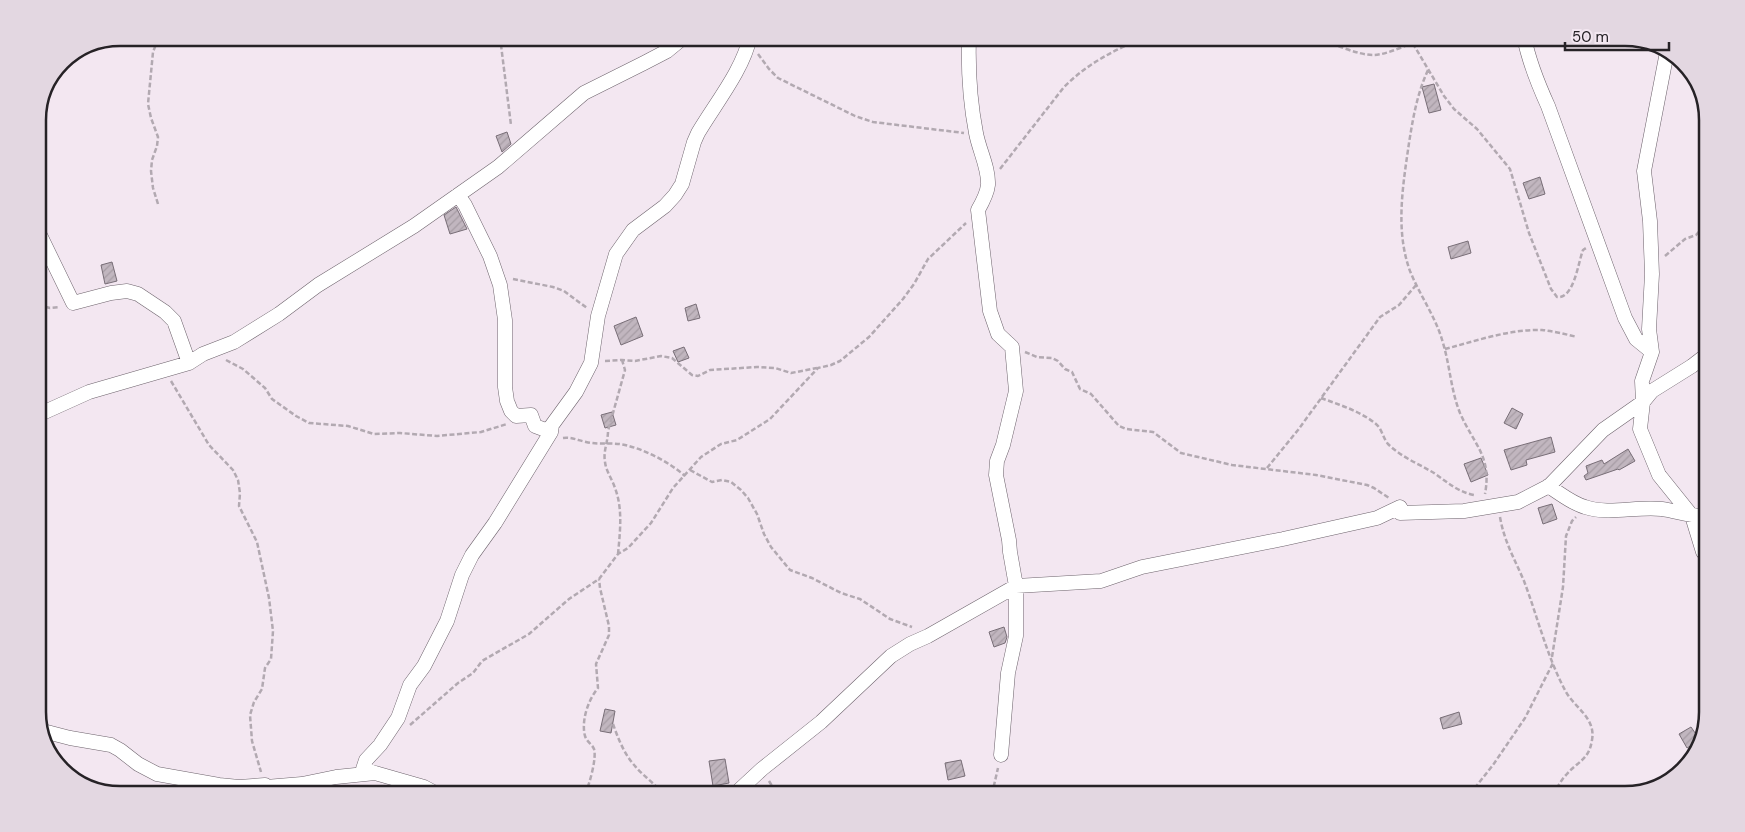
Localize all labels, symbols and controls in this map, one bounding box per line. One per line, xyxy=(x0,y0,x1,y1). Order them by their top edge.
scale bar xyxy=(1565,20,1669,52)
text: 50 m xyxy=(1572,27,1609,47)

